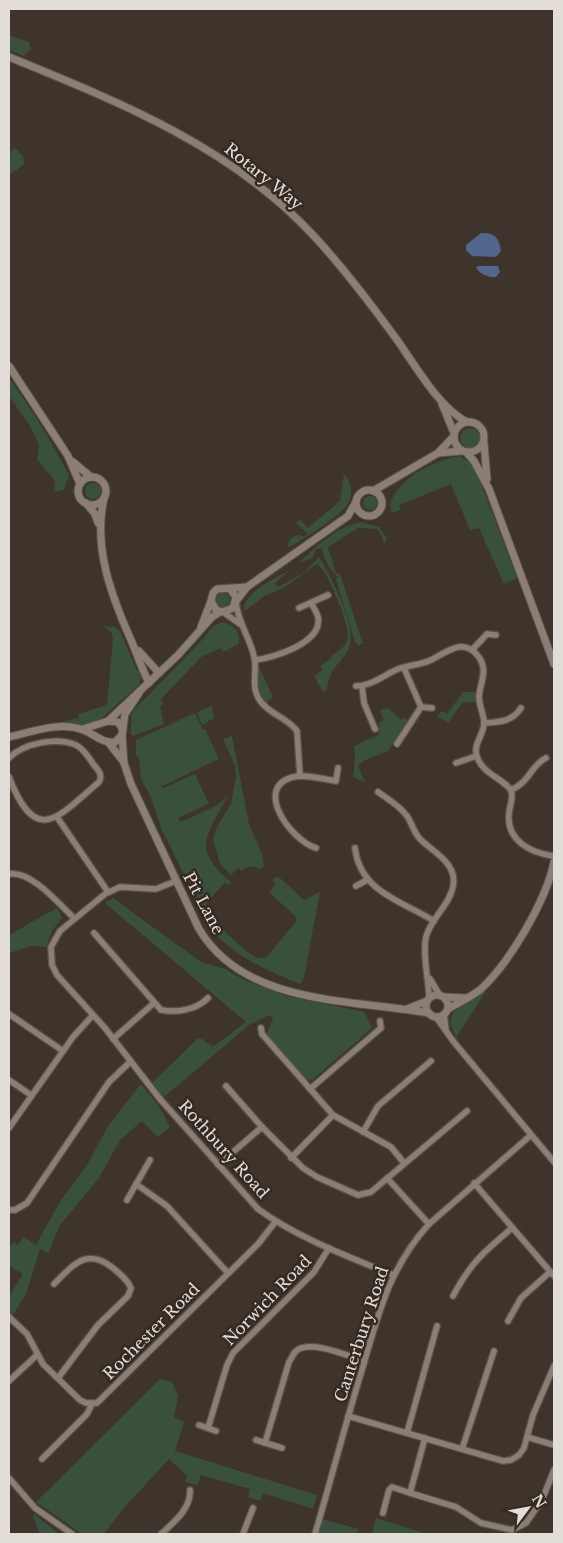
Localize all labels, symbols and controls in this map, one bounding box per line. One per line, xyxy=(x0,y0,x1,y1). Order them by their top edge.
street label: Rotary Way xyxy=(221,138,308,214)
street label: Pit Lane xyxy=(179,868,229,938)
street label: Rothbury Road xyxy=(175,1096,274,1203)
street label: Norwich Road xyxy=(219,1251,315,1349)
street label: Canterbury Road xyxy=(330,1264,392,1404)
street label: Rochester Road xyxy=(98,1278,204,1384)
north arrow xyxy=(503,1483,553,1533)
text: N xyxy=(528,1491,550,1511)

